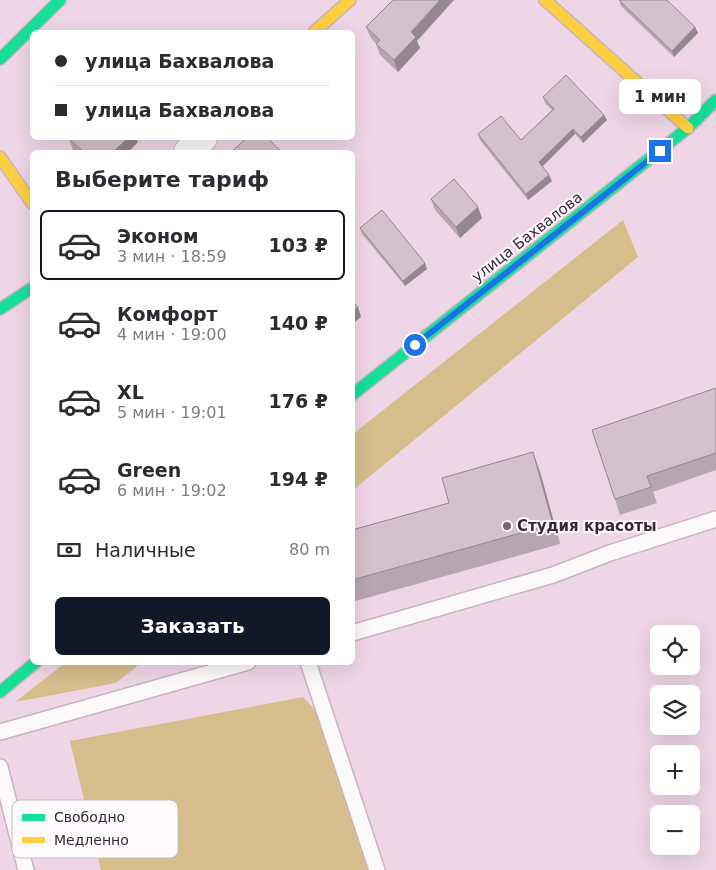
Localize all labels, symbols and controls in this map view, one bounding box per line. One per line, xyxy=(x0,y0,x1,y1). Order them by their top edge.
text: улица Бахвалова xyxy=(85,50,274,72)
callout: 1 мин xyxy=(619,78,701,114)
text: 1 мин xyxy=(634,87,686,106)
text: улица Бахвалова xyxy=(85,99,274,121)
route end xyxy=(649,140,671,162)
text: Выберите тариф xyxy=(55,167,269,192)
street label: улица Бахвалова xyxy=(468,188,586,286)
icon: car xyxy=(57,223,102,268)
text: Эконом xyxy=(117,225,199,247)
text: 103 ₽ xyxy=(269,234,328,256)
text: 3 мин · 18:59 xyxy=(117,247,227,266)
icon: car xyxy=(57,301,102,346)
text: Комфорт xyxy=(117,303,218,325)
text: 140 ₽ xyxy=(269,312,328,334)
text: 4 мин · 19:00 xyxy=(117,325,227,344)
route start xyxy=(404,334,426,356)
icon: car xyxy=(57,379,102,424)
text: XL xyxy=(117,381,144,403)
text: 176 ₽ xyxy=(269,390,328,412)
text: 5 мин · 19:01 xyxy=(117,403,227,422)
icon: car xyxy=(57,457,102,502)
text: Green xyxy=(117,459,181,481)
text: 194 ₽ xyxy=(269,468,328,490)
text: 6 мин · 19:02 xyxy=(117,481,227,500)
place label: Студия красоты xyxy=(517,517,656,535)
marker: Студия красоты xyxy=(501,520,513,532)
icon: cash xyxy=(55,536,83,564)
text: Наличные xyxy=(95,539,196,561)
text: 80 m xyxy=(289,540,330,559)
button: Заказать xyxy=(55,597,330,655)
map controls xyxy=(650,625,700,855)
button: locate xyxy=(650,625,700,675)
button: layers xyxy=(650,685,700,735)
button: + xyxy=(650,745,700,795)
legend xyxy=(12,800,178,858)
button: − xyxy=(650,805,700,855)
text: Свободно xyxy=(54,809,125,825)
text: Медленно xyxy=(54,832,129,848)

